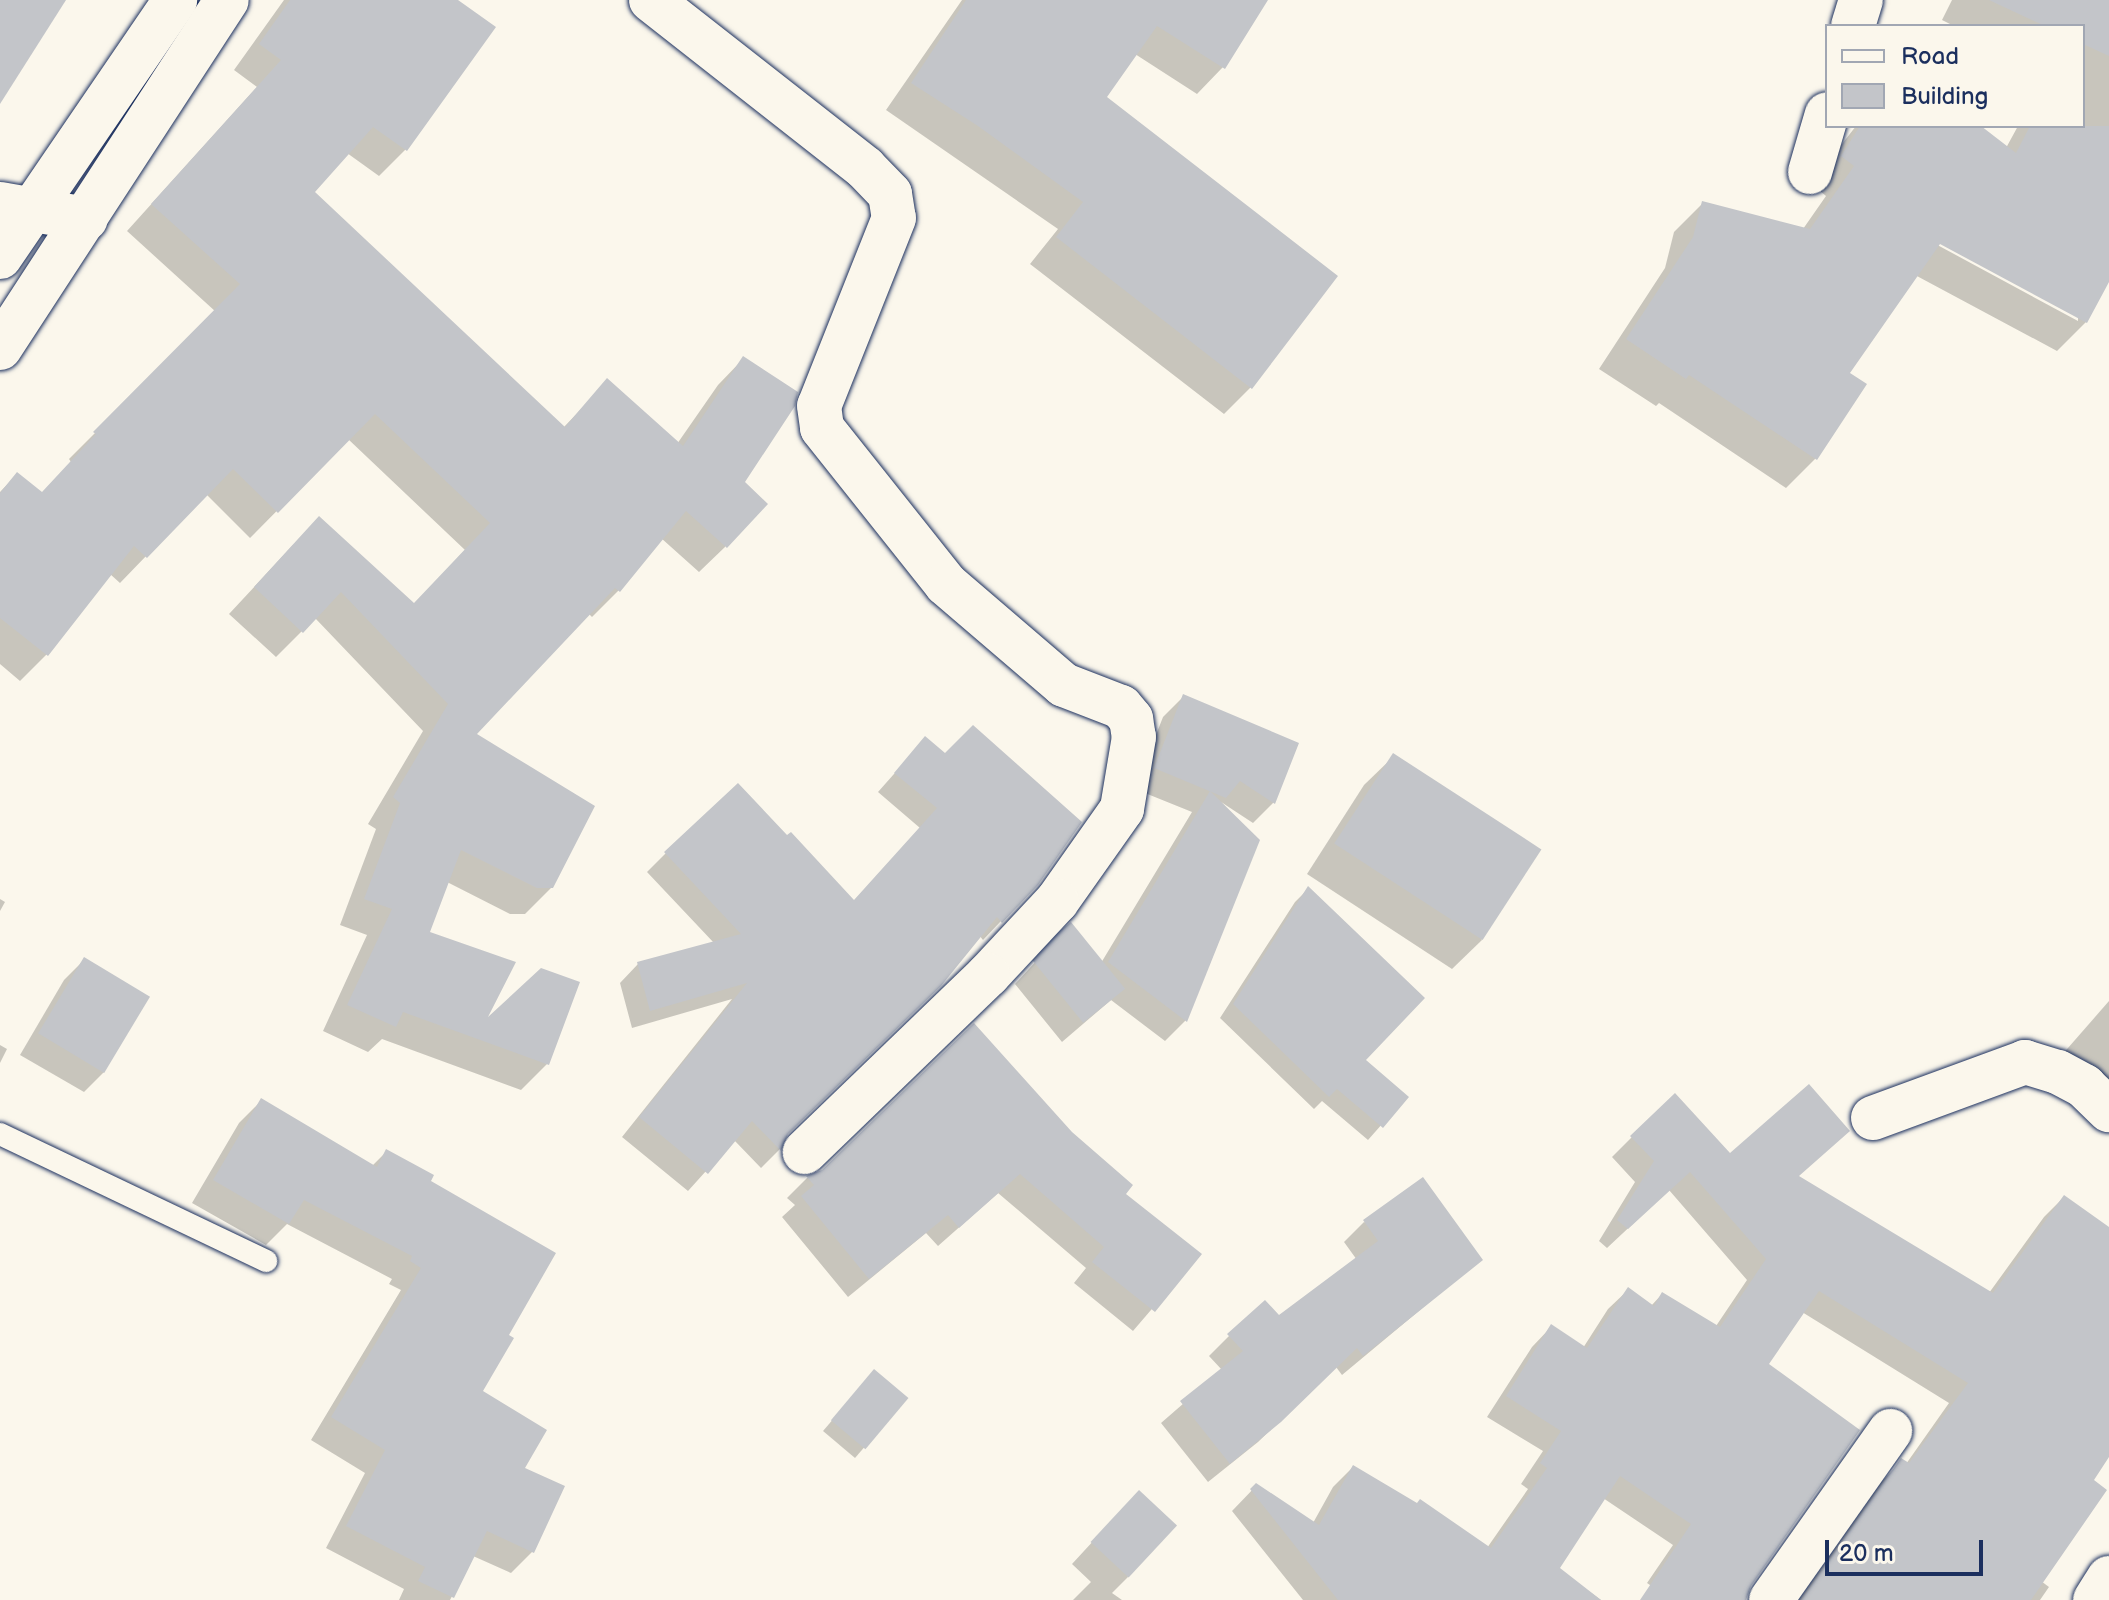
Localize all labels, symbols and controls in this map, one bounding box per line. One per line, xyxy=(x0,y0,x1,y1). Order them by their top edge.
legend xyxy=(1825,24,2085,128)
text: Road xyxy=(1901,42,1959,71)
text: Building xyxy=(1901,82,1988,111)
scale bar xyxy=(1829,1524,1987,1574)
text: 20 m xyxy=(1839,1539,1894,1568)

